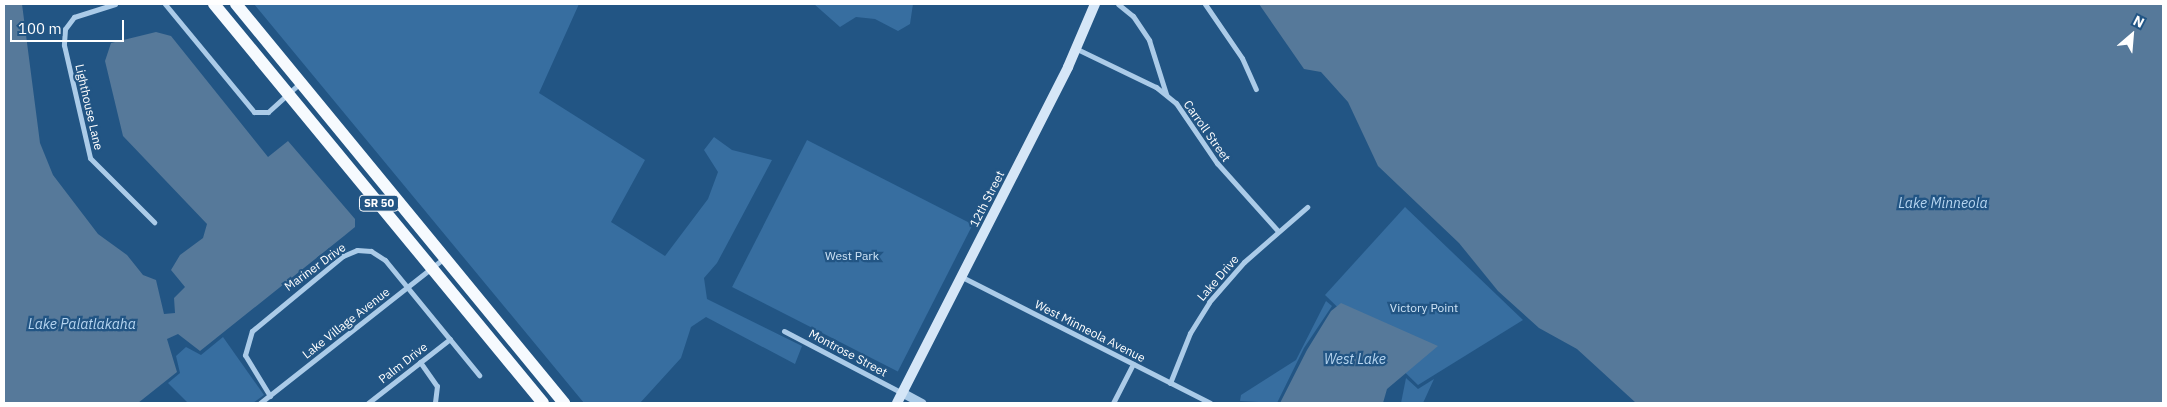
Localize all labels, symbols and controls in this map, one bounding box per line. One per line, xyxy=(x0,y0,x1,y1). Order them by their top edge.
scale bar xyxy=(12,10,126,42)
north arrow xyxy=(2107,10,2157,60)
text: N xyxy=(2130,11,2147,32)
text: 100 m xyxy=(18,19,62,38)
street label: Lighthouse Lane xyxy=(72,63,106,151)
street label: Carroll Street xyxy=(1181,98,1233,164)
street label: 12th Street xyxy=(967,168,1007,230)
road number: SR 50 xyxy=(358,194,400,212)
water label: Lake Minneola xyxy=(1898,195,1988,211)
street label: Mariner Drive xyxy=(282,240,348,294)
park label: West Park xyxy=(825,249,879,263)
street label: Lake Drive xyxy=(1194,252,1242,304)
street label: Lake Village Avenue xyxy=(299,284,393,362)
street label: West Minneola Avenue xyxy=(1032,297,1148,365)
park label: Victory Point xyxy=(1390,301,1458,315)
water label: Lake Palatlakaha xyxy=(28,316,136,332)
street label: Montrose Street xyxy=(806,326,890,380)
street label: Palm Drive xyxy=(376,339,430,387)
water label: West Lake xyxy=(1324,351,1386,367)

